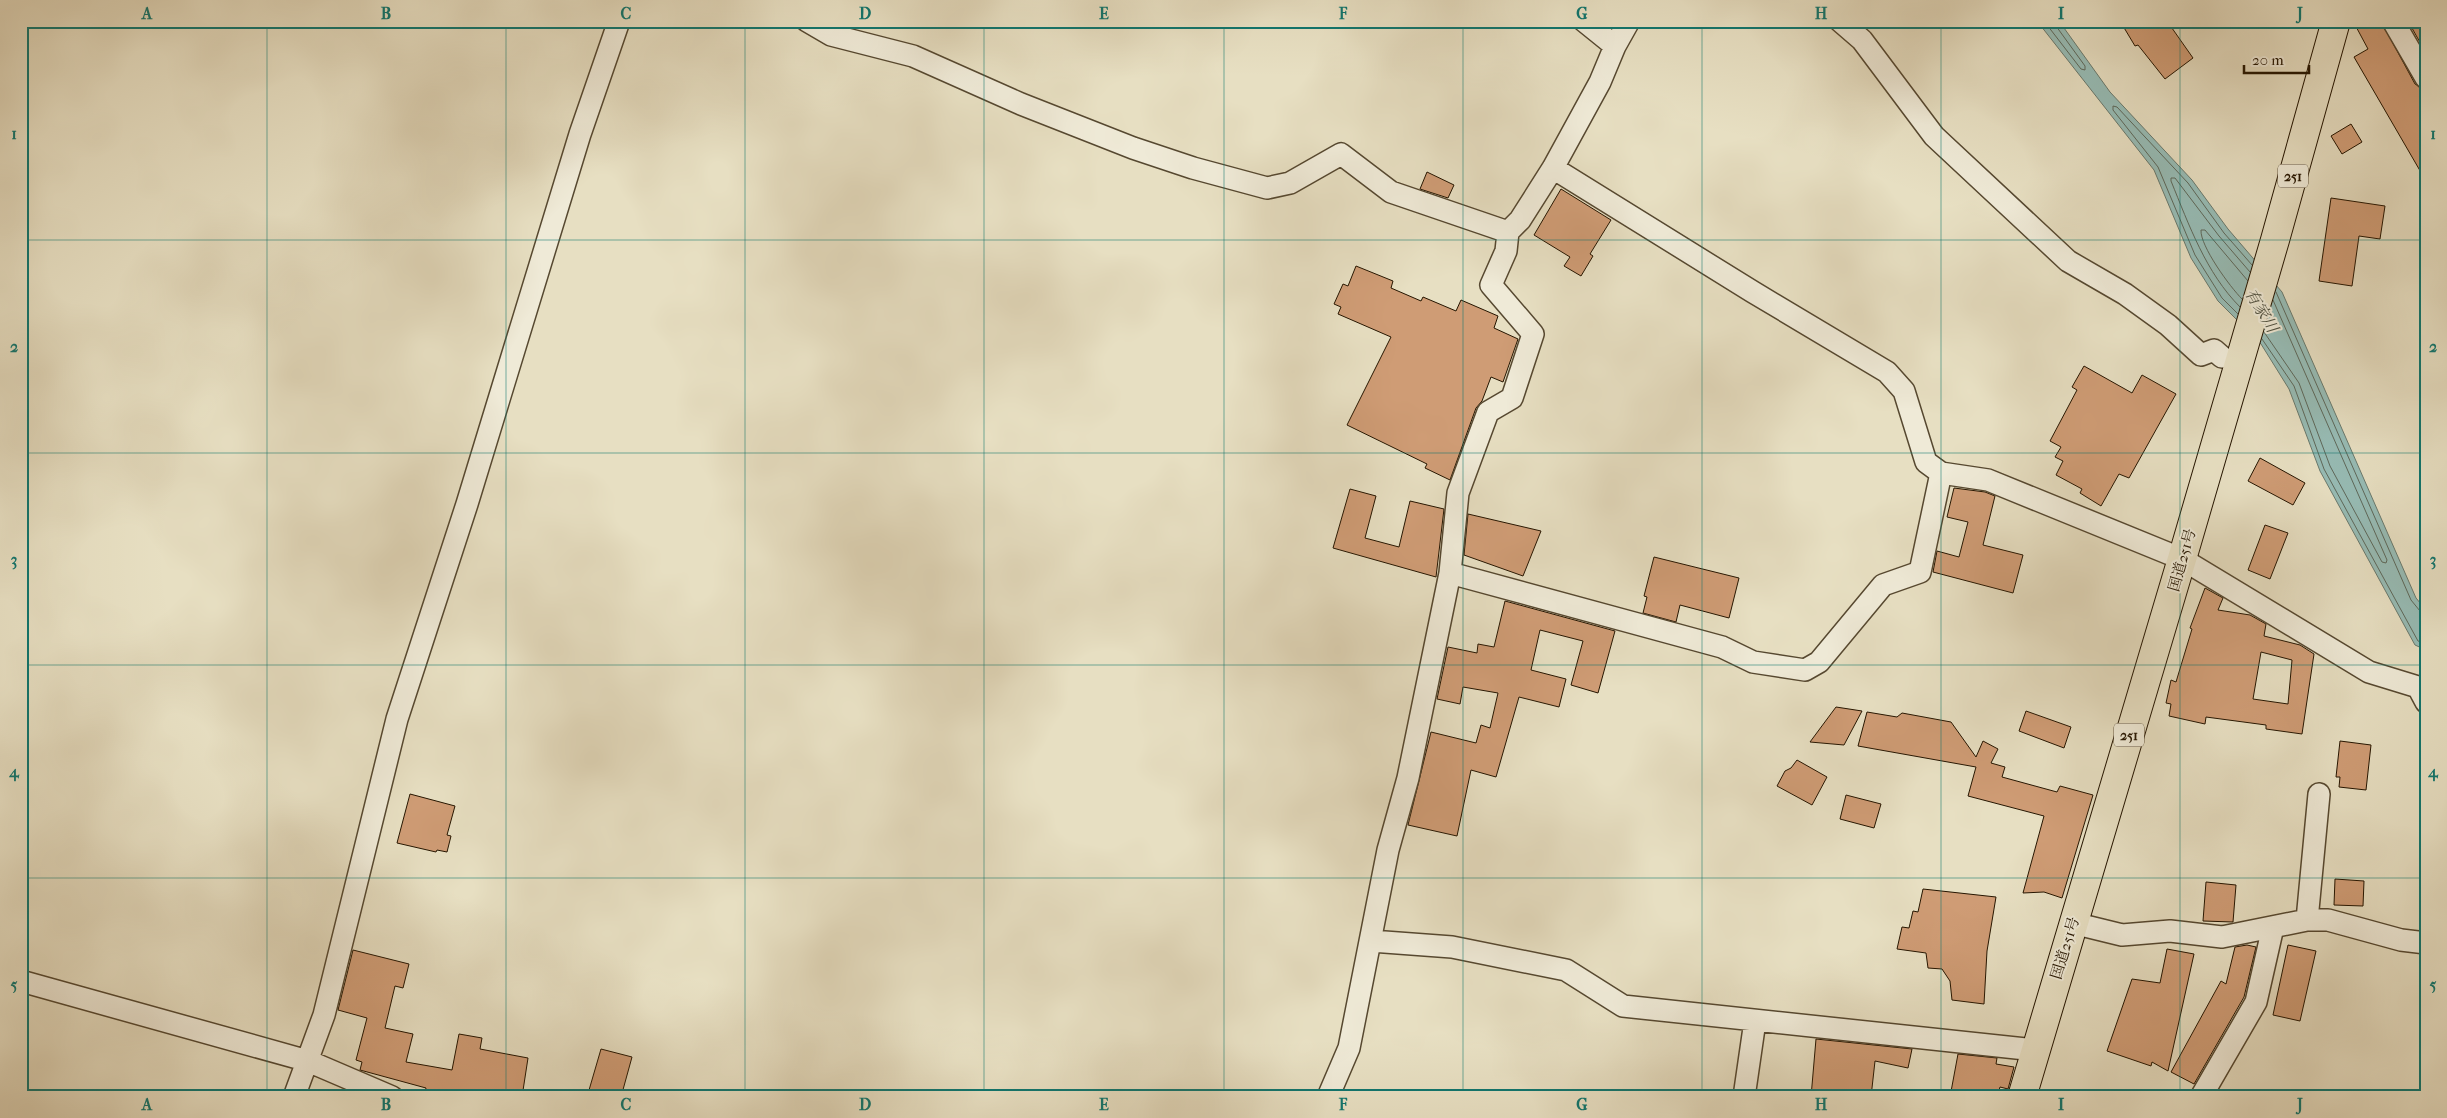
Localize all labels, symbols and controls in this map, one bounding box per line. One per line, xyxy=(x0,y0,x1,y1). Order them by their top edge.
text: A xyxy=(141,4,153,23)
text: B xyxy=(381,4,391,23)
text: C xyxy=(621,4,632,23)
text: D xyxy=(859,4,871,23)
text: E xyxy=(1099,4,1109,23)
text: F xyxy=(1338,4,1348,23)
text: G xyxy=(1576,4,1588,23)
text: H xyxy=(1815,4,1828,23)
text: I xyxy=(2058,4,2065,23)
text: J xyxy=(2295,4,2303,24)
scale bar xyxy=(2244,42,2310,74)
text: 20 m xyxy=(2252,51,2284,69)
text: 1 xyxy=(11,124,17,143)
text: 1 xyxy=(2430,124,2436,143)
road number: 251 xyxy=(2278,165,2308,188)
water label: 有家川 xyxy=(2241,285,2283,337)
text: 2 xyxy=(10,337,18,356)
text: 2 xyxy=(2429,337,2437,356)
street label: 国道251号 xyxy=(2164,526,2200,594)
text: 3 xyxy=(11,550,17,570)
text: 3 xyxy=(2430,550,2436,570)
road number: 251 xyxy=(2114,724,2144,746)
text: 4 xyxy=(8,762,20,782)
text: 4 xyxy=(2427,762,2439,782)
street label: 国道251号 xyxy=(2047,914,2083,982)
text: 5 xyxy=(11,975,18,994)
text: 5 xyxy=(2430,975,2437,994)
text: A xyxy=(141,1095,153,1114)
text: B xyxy=(381,1095,391,1114)
text: C xyxy=(621,1095,632,1114)
text: D xyxy=(859,1095,871,1114)
text: E xyxy=(1099,1095,1109,1114)
text: F xyxy=(1338,1095,1348,1114)
text: G xyxy=(1576,1095,1588,1114)
text: H xyxy=(1815,1095,1828,1114)
text: I xyxy=(2058,1095,2065,1114)
text: J xyxy=(2295,1095,2303,1115)

